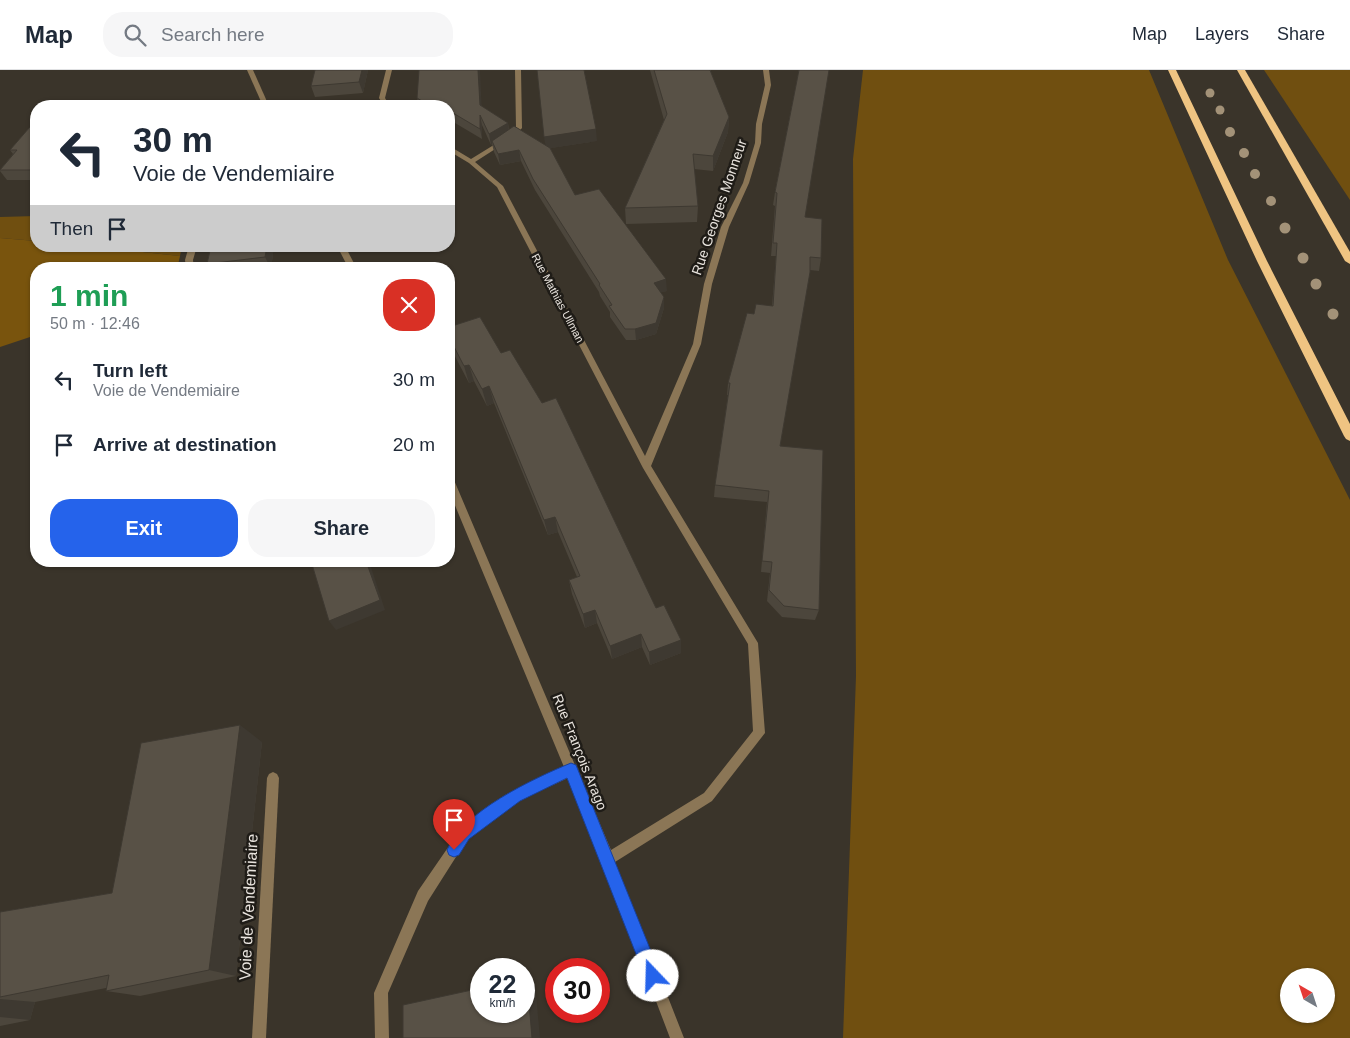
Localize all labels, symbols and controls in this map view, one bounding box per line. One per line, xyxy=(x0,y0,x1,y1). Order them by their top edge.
search box xyxy=(103,12,453,57)
text: Map xyxy=(25,21,73,48)
icon: search xyxy=(121,21,149,49)
text: Search here xyxy=(161,24,265,45)
text: Map xyxy=(1132,24,1167,44)
text: Layers xyxy=(1195,24,1249,44)
text: Share xyxy=(1277,24,1325,44)
icon: left xyxy=(50,120,115,185)
text: 30 m xyxy=(133,120,213,159)
street label: Rue Georges Monneur xyxy=(688,137,750,277)
text: Voie de Vendemiaire xyxy=(133,161,335,186)
icon: arrive xyxy=(103,215,131,243)
text: Then xyxy=(50,218,93,239)
street label: Rue Mathias Ullman xyxy=(529,251,587,345)
text: 1 min xyxy=(50,279,128,312)
button: close xyxy=(383,279,435,331)
text: 50 m · 12:46 xyxy=(50,315,140,332)
text: Turn left xyxy=(93,360,168,381)
icon: left xyxy=(50,366,78,394)
text: 30 m xyxy=(393,369,435,390)
text: Voie de Vendemiaire xyxy=(93,382,240,399)
icon: arrive xyxy=(50,431,78,459)
text: Arrive at destination xyxy=(93,434,277,455)
text: 20 m xyxy=(393,434,435,455)
button: Exit xyxy=(50,499,238,557)
button: Share xyxy=(248,499,435,557)
street label: Rue François Arago xyxy=(549,692,611,813)
pin xyxy=(433,799,475,850)
icon: arrive xyxy=(440,806,468,834)
street label: Voie de Vendemiaire xyxy=(236,833,261,981)
position arrow xyxy=(626,949,678,1001)
speed limit sign: 30 xyxy=(545,958,610,1023)
north arrow xyxy=(1280,968,1335,1022)
map controls xyxy=(1280,968,1335,1023)
text: 22 xyxy=(489,970,516,998)
text: km/h xyxy=(489,996,516,1010)

